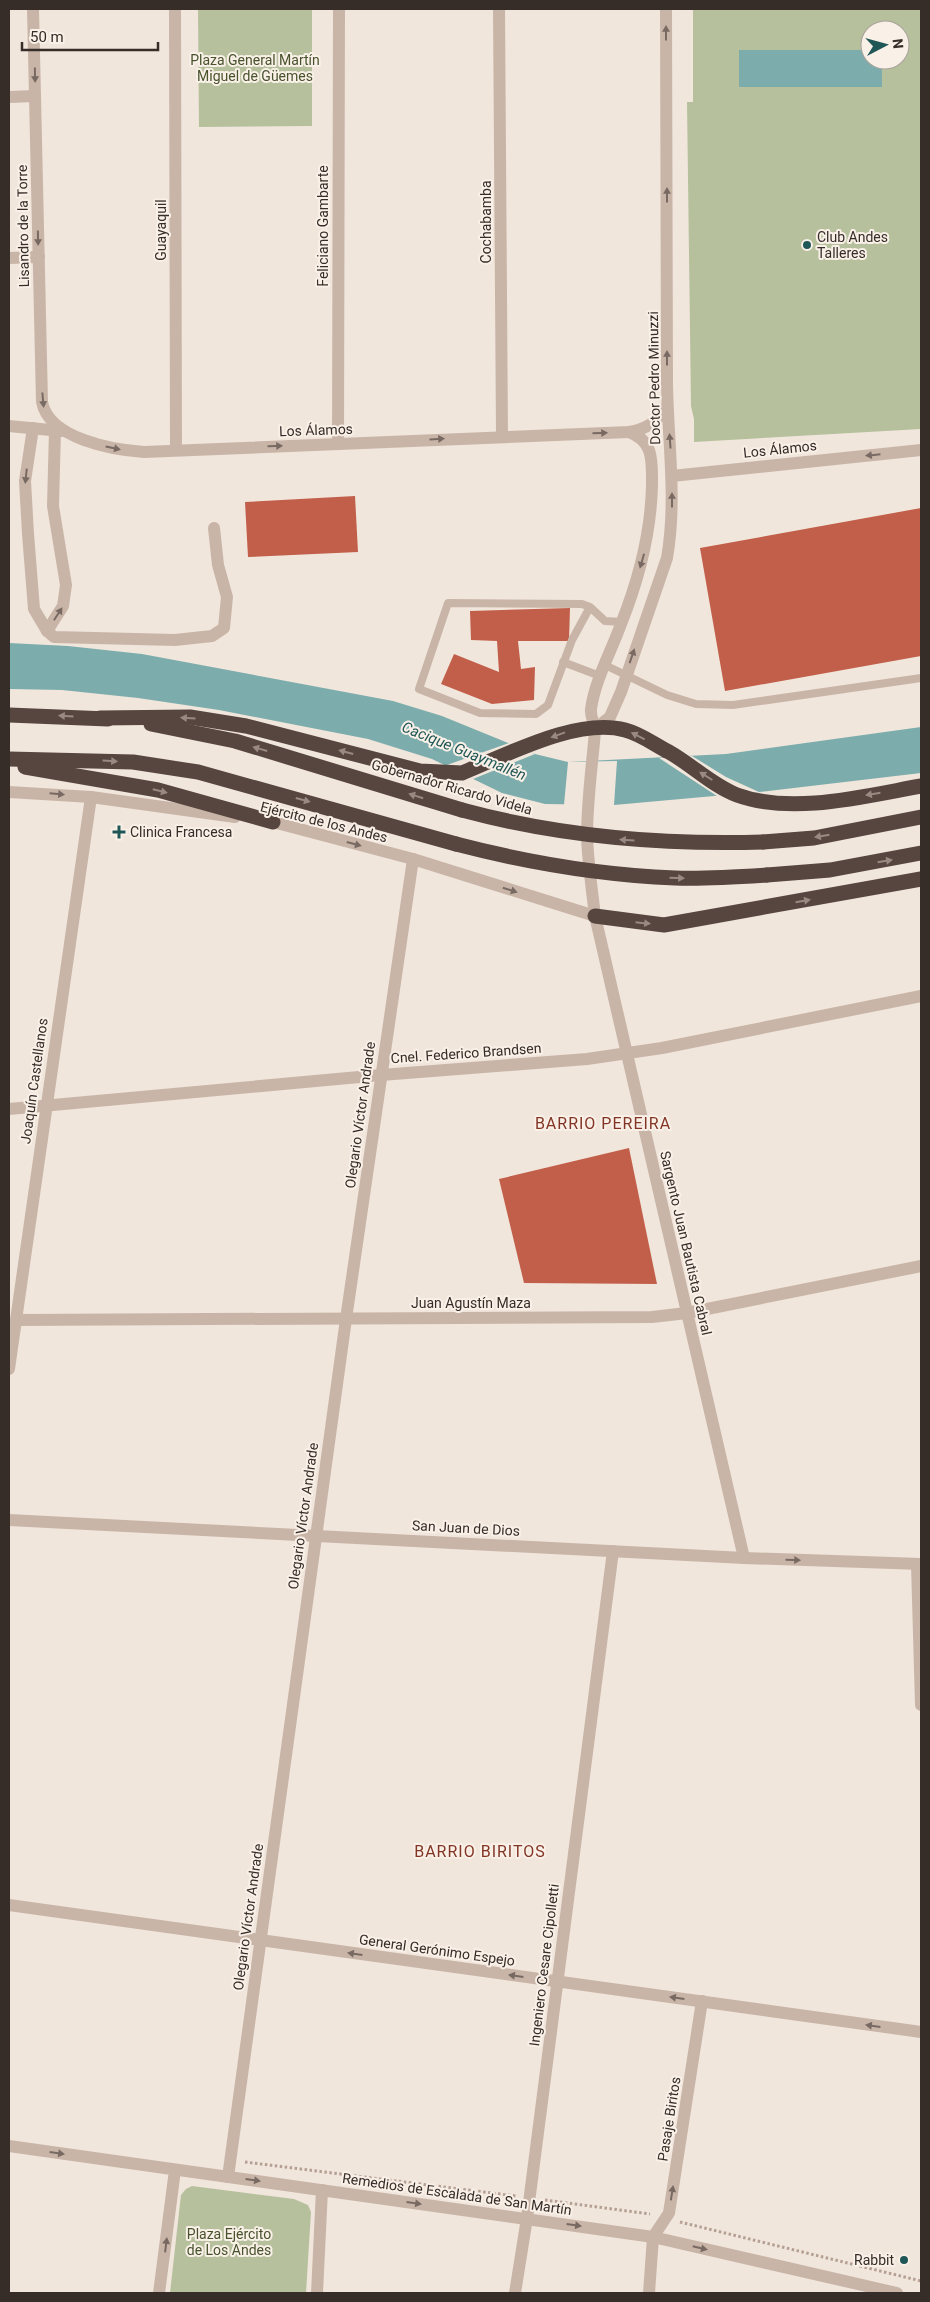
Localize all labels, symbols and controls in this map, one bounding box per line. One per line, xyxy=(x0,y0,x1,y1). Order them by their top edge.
scale bar xyxy=(22,20,159,52)
north arrow xyxy=(860,20,910,70)
one-way arrow xyxy=(662,24,670,40)
text: 50 m xyxy=(30,28,64,46)
text: N xyxy=(889,38,906,49)
park label: Plaza General Martín Miguel de Güemes xyxy=(190,52,320,84)
one-way arrow xyxy=(31,68,39,84)
street label: Lisandro de la Torre xyxy=(14,164,32,288)
street label: Feliciano Gambarte xyxy=(315,165,331,287)
street label: Cochabamba xyxy=(478,181,494,263)
one-way arrow xyxy=(663,187,671,203)
street label: Guayaquil xyxy=(153,199,169,261)
place label: Club Andes Talleres xyxy=(817,229,888,261)
one-way arrow xyxy=(34,230,42,246)
marker: Club Andes Talleres xyxy=(801,239,813,251)
street label: Doctor Pedro Minuzzi xyxy=(645,311,663,445)
one-way arrow xyxy=(663,349,671,365)
one-way arrow xyxy=(39,393,47,409)
street label: Los Álamos xyxy=(279,420,353,439)
one-way arrow xyxy=(592,428,608,436)
one-way arrow xyxy=(665,433,673,449)
one-way arrow xyxy=(430,435,446,443)
street label: Los Álamos xyxy=(742,436,818,461)
one-way arrow xyxy=(267,442,283,450)
one-way arrow xyxy=(105,444,121,452)
one-way arrow xyxy=(864,451,880,459)
one-way arrow xyxy=(22,469,30,485)
one-way arrow xyxy=(668,492,676,508)
one-way arrow xyxy=(638,553,646,569)
one-way arrow xyxy=(54,607,63,620)
one-way arrow xyxy=(629,648,637,663)
one-way arrow xyxy=(58,712,74,720)
one-way arrow xyxy=(179,713,195,721)
water label: Cacique Guaymallén xyxy=(399,718,529,784)
one-way arrow xyxy=(550,731,565,739)
one-way arrow xyxy=(631,732,645,740)
one-way arrow xyxy=(253,744,268,752)
one-way arrow xyxy=(339,748,354,756)
street label: Gobernador Ricardo Videla xyxy=(370,756,534,818)
one-way arrow xyxy=(102,757,118,765)
one-way arrow xyxy=(699,772,713,781)
one-way arrow xyxy=(153,787,168,795)
one-way arrow xyxy=(50,790,66,798)
one-way arrow xyxy=(408,791,423,799)
one-way arrow xyxy=(865,791,881,799)
one-way arrow xyxy=(296,796,311,804)
street label: Ejército de los Andes xyxy=(259,798,389,846)
place label: Clinica Francesa xyxy=(130,824,232,840)
marker: Clinica Francesa xyxy=(112,825,126,839)
one-way arrow xyxy=(813,833,829,841)
one-way arrow xyxy=(619,835,635,843)
one-way arrow xyxy=(347,840,362,848)
one-way arrow xyxy=(877,857,893,865)
one-way arrow xyxy=(669,874,685,882)
one-way arrow xyxy=(503,886,518,894)
one-way arrow xyxy=(796,896,812,904)
one-way arrow xyxy=(635,919,651,927)
street label: Joaquín Castellanos xyxy=(17,1017,51,1145)
street label: Cnel. Federico Brandsen xyxy=(390,1040,542,1066)
street label: Olegario Víctor Andrade xyxy=(342,1041,378,1189)
district label: BARRIO PEREIRA xyxy=(535,1114,671,1133)
street label: Sargento Juan Bautista Cabral xyxy=(657,1149,715,1337)
street label: Juan Agustín Maza xyxy=(411,1295,531,1311)
street label: Olegario Víctor Andrade xyxy=(285,1442,321,1590)
street label: San Juan de Dios xyxy=(412,1517,520,1539)
one-way arrow xyxy=(785,1556,801,1564)
district label: BARRIO BIRITOS xyxy=(414,1842,546,1861)
street label: Olegario Víctor Andrade xyxy=(230,1843,266,1991)
street label: Ingeniero Cesare Cipolletti xyxy=(526,1883,562,2047)
street label: General Gerónimo Espejo xyxy=(358,1931,516,1969)
one-way arrow xyxy=(347,1950,363,1958)
one-way arrow xyxy=(508,1972,524,1980)
one-way arrow xyxy=(669,1994,685,2002)
one-way arrow xyxy=(865,2022,881,2030)
street label: Pasaje Biritos xyxy=(654,2076,684,2162)
one-way arrow xyxy=(49,2149,65,2157)
street label: Remedios de Escalada de San Martín xyxy=(341,2170,573,2218)
one-way arrow xyxy=(245,2177,261,2185)
one-way arrow xyxy=(669,2185,677,2201)
one-way arrow xyxy=(406,2199,422,2207)
one-way arrow xyxy=(567,2221,583,2229)
park label: Plaza Ejército de Los Andes xyxy=(187,2226,271,2258)
one-way arrow xyxy=(162,2237,170,2253)
one-way arrow xyxy=(693,2244,708,2252)
place label: Rabbit xyxy=(854,2252,894,2268)
marker: Rabbit xyxy=(898,2254,910,2266)

